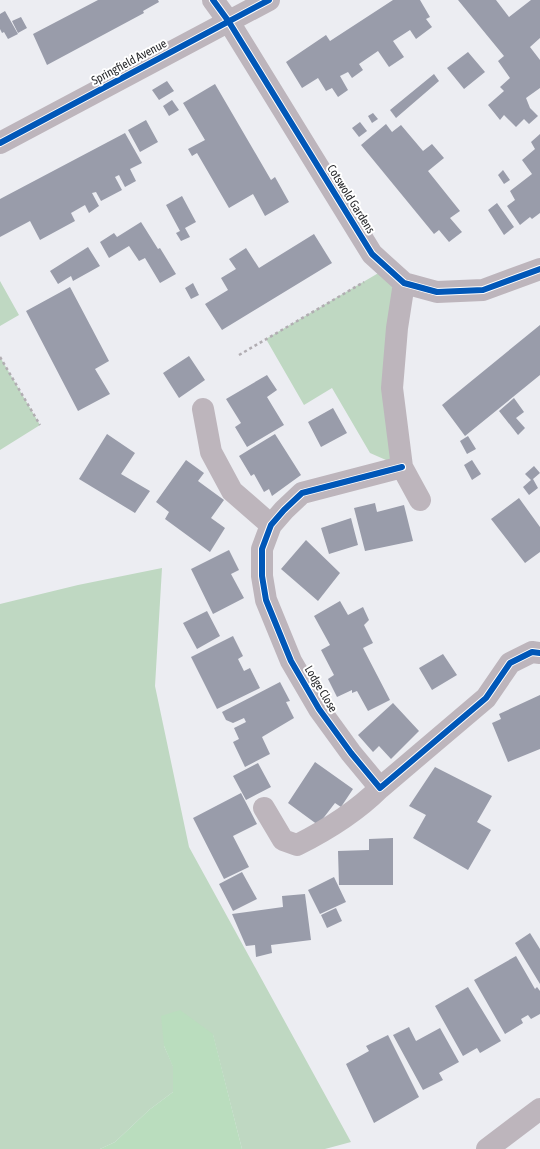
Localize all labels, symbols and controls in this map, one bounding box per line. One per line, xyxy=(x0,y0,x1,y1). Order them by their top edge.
street label: Springfield Avenue xyxy=(89,36,169,88)
street label: Cotswold Gardens xyxy=(324,162,378,236)
street label: Lodge Close xyxy=(302,663,340,715)

